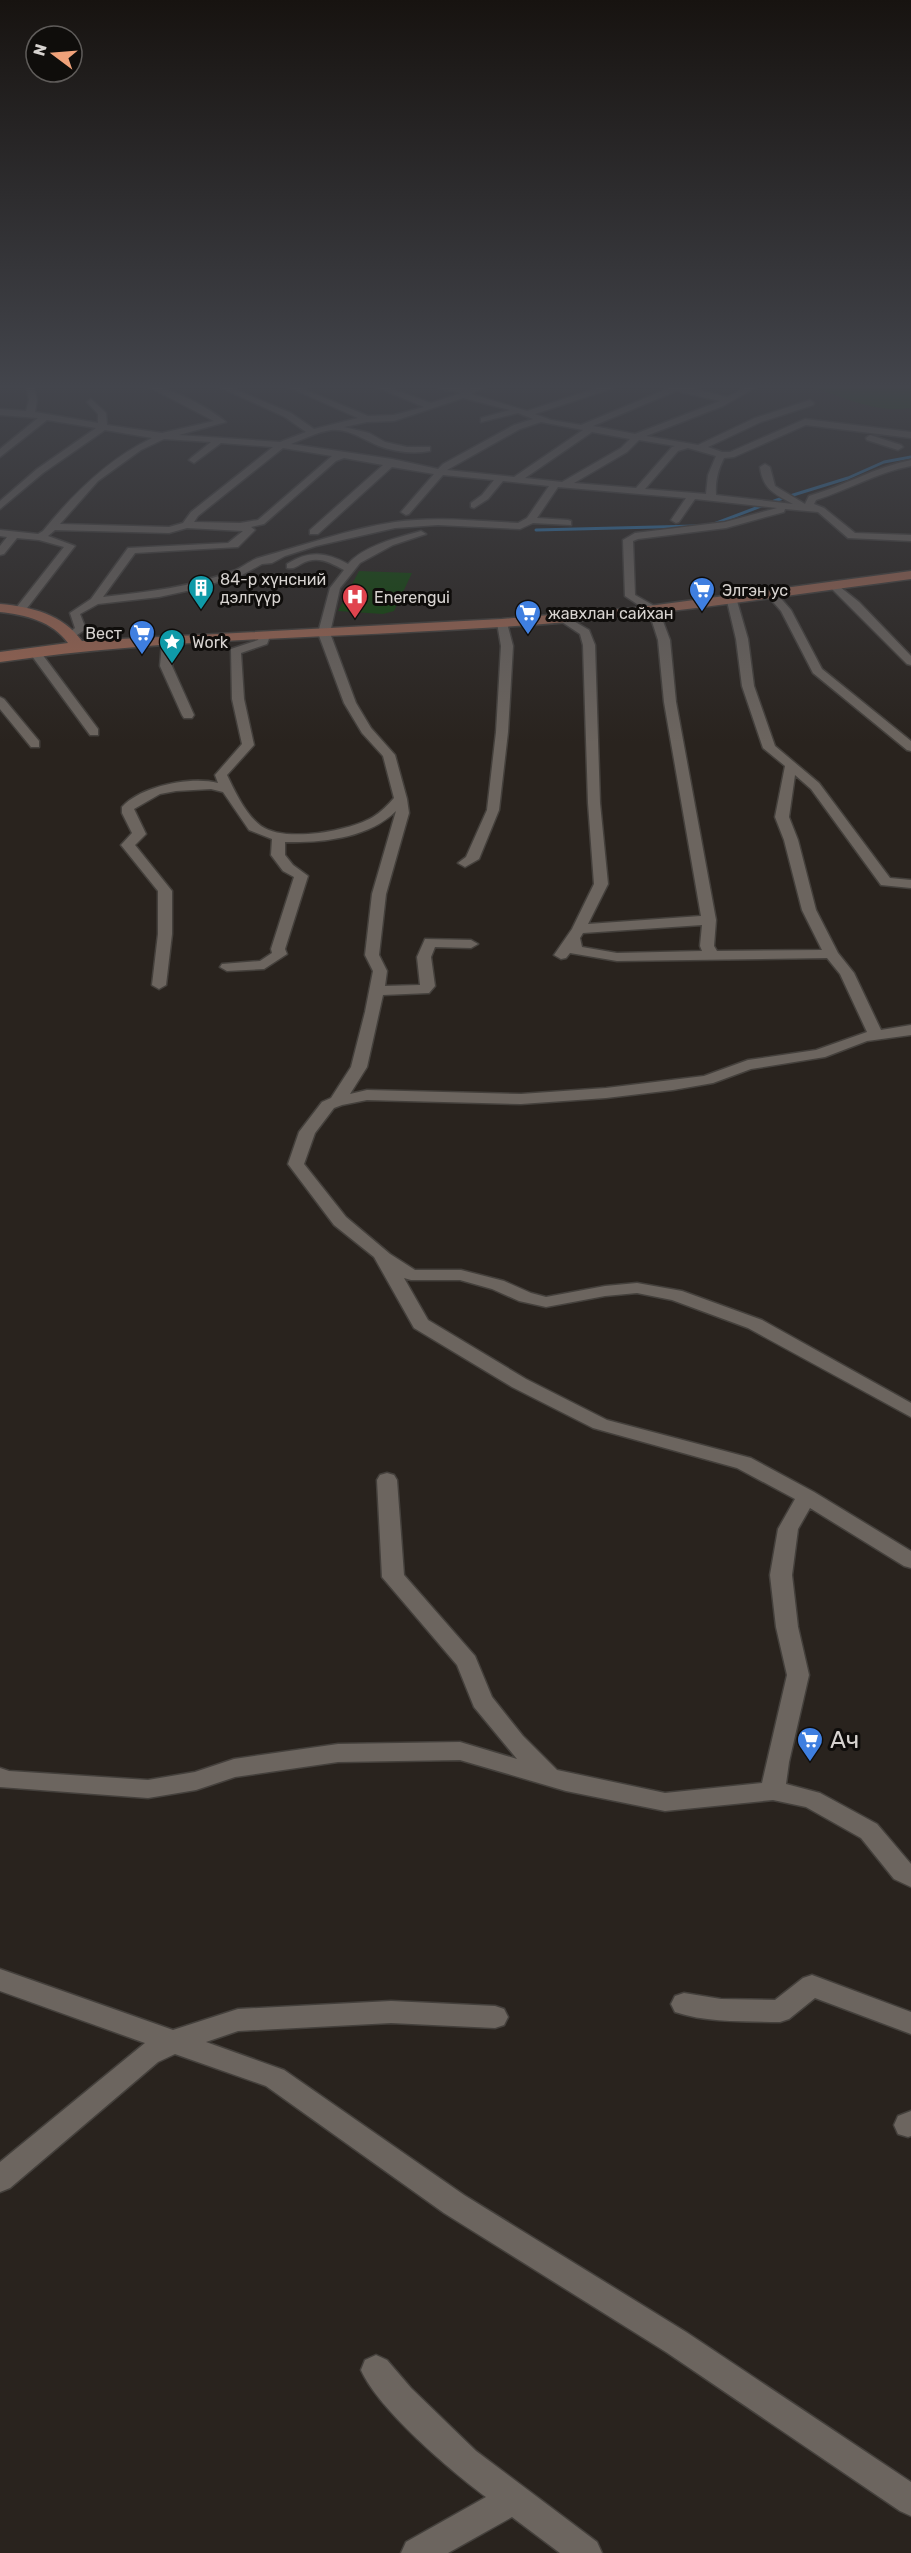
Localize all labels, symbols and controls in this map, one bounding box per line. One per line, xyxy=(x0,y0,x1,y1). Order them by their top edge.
north arrow xyxy=(24,24,84,84)
text: N xyxy=(29,42,51,58)
place label: 84-р хүнсний дэлгүүр xyxy=(220,570,326,607)
building icon: 84-р хүнсний дэлгүүр xyxy=(186,573,216,611)
supermarket icon: Элгэн ус xyxy=(687,575,717,613)
place label: Элгэн ус xyxy=(722,581,788,600)
hospital icon: Enerengui xyxy=(340,582,370,620)
place label: Enerengui xyxy=(374,588,450,607)
supermarket icon: жавхлан сайхан xyxy=(513,598,543,636)
place label: жавхлан сайхан xyxy=(548,604,674,623)
supermarket icon: Вест xyxy=(127,618,157,656)
place label: Вест xyxy=(85,624,122,643)
place icon: Work xyxy=(157,627,187,665)
place label: Work xyxy=(192,633,229,652)
supermarket icon: Ач xyxy=(795,1725,825,1763)
place label: Ач xyxy=(830,1726,859,1754)

